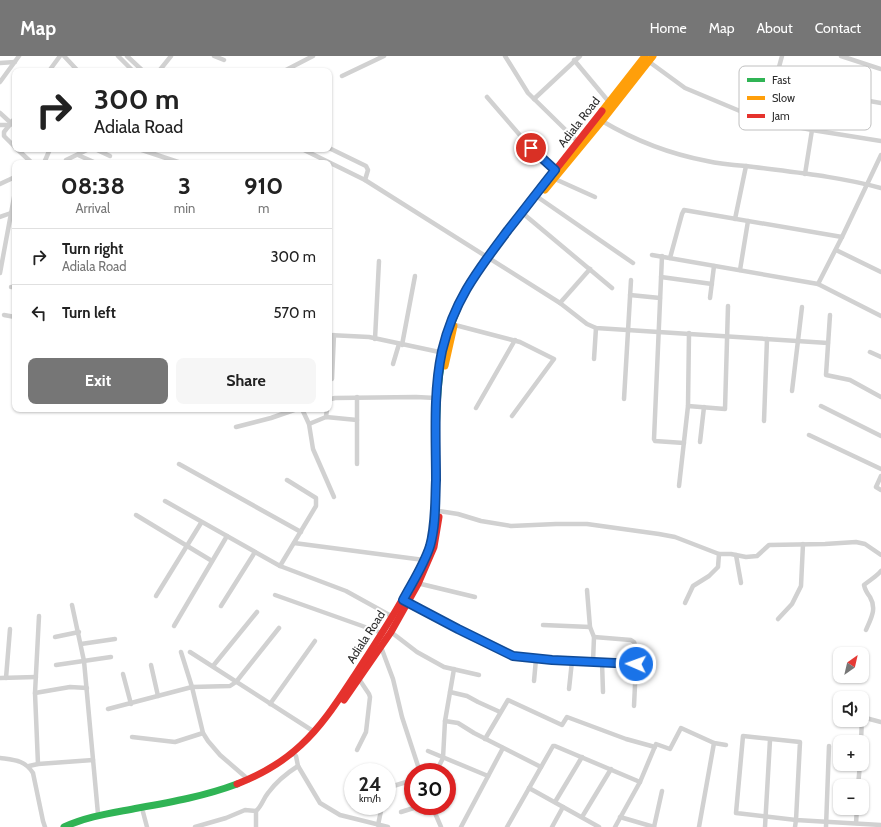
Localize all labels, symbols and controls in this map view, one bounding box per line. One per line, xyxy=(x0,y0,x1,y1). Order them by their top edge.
text: Map xyxy=(20,17,56,40)
text: Home xyxy=(650,19,687,37)
text: Map xyxy=(709,19,734,37)
text: About xyxy=(756,19,793,37)
text: Contact xyxy=(815,19,861,37)
legend xyxy=(739,66,871,130)
text: Fast xyxy=(772,73,791,87)
text: 300 m xyxy=(94,82,179,116)
icon: right xyxy=(28,84,80,136)
text: Slow xyxy=(772,91,795,105)
street label: Adiala Road xyxy=(554,94,603,150)
text: Jam xyxy=(771,109,790,123)
text: Adiala Road xyxy=(94,116,183,138)
pin xyxy=(514,131,548,165)
icon: arrive xyxy=(520,137,542,159)
text: 08:38 xyxy=(61,171,125,200)
text: 3 xyxy=(178,171,191,200)
text: 910 xyxy=(244,171,283,200)
text: Arrival xyxy=(76,200,110,216)
text: min xyxy=(174,200,195,216)
text: m xyxy=(258,200,269,216)
text: Turn right xyxy=(62,240,123,258)
icon: right xyxy=(28,246,50,268)
text: 300 m xyxy=(270,248,316,266)
text: Adiala Road xyxy=(62,258,127,274)
icon: left xyxy=(28,302,50,324)
text: Turn left xyxy=(62,304,116,322)
text: 570 m xyxy=(273,304,316,322)
button: Exit xyxy=(28,358,168,404)
button: Share xyxy=(176,358,316,404)
street label: Adiala Road xyxy=(343,608,388,666)
position arrow xyxy=(615,643,657,685)
north arrow xyxy=(833,647,869,683)
map controls xyxy=(833,647,869,815)
button: sound xyxy=(833,691,869,727)
button: + xyxy=(833,735,869,771)
speed limit sign: 30 xyxy=(404,763,456,815)
text: 24 xyxy=(359,772,382,796)
button: − xyxy=(833,779,869,815)
text: km/h xyxy=(359,792,381,805)

